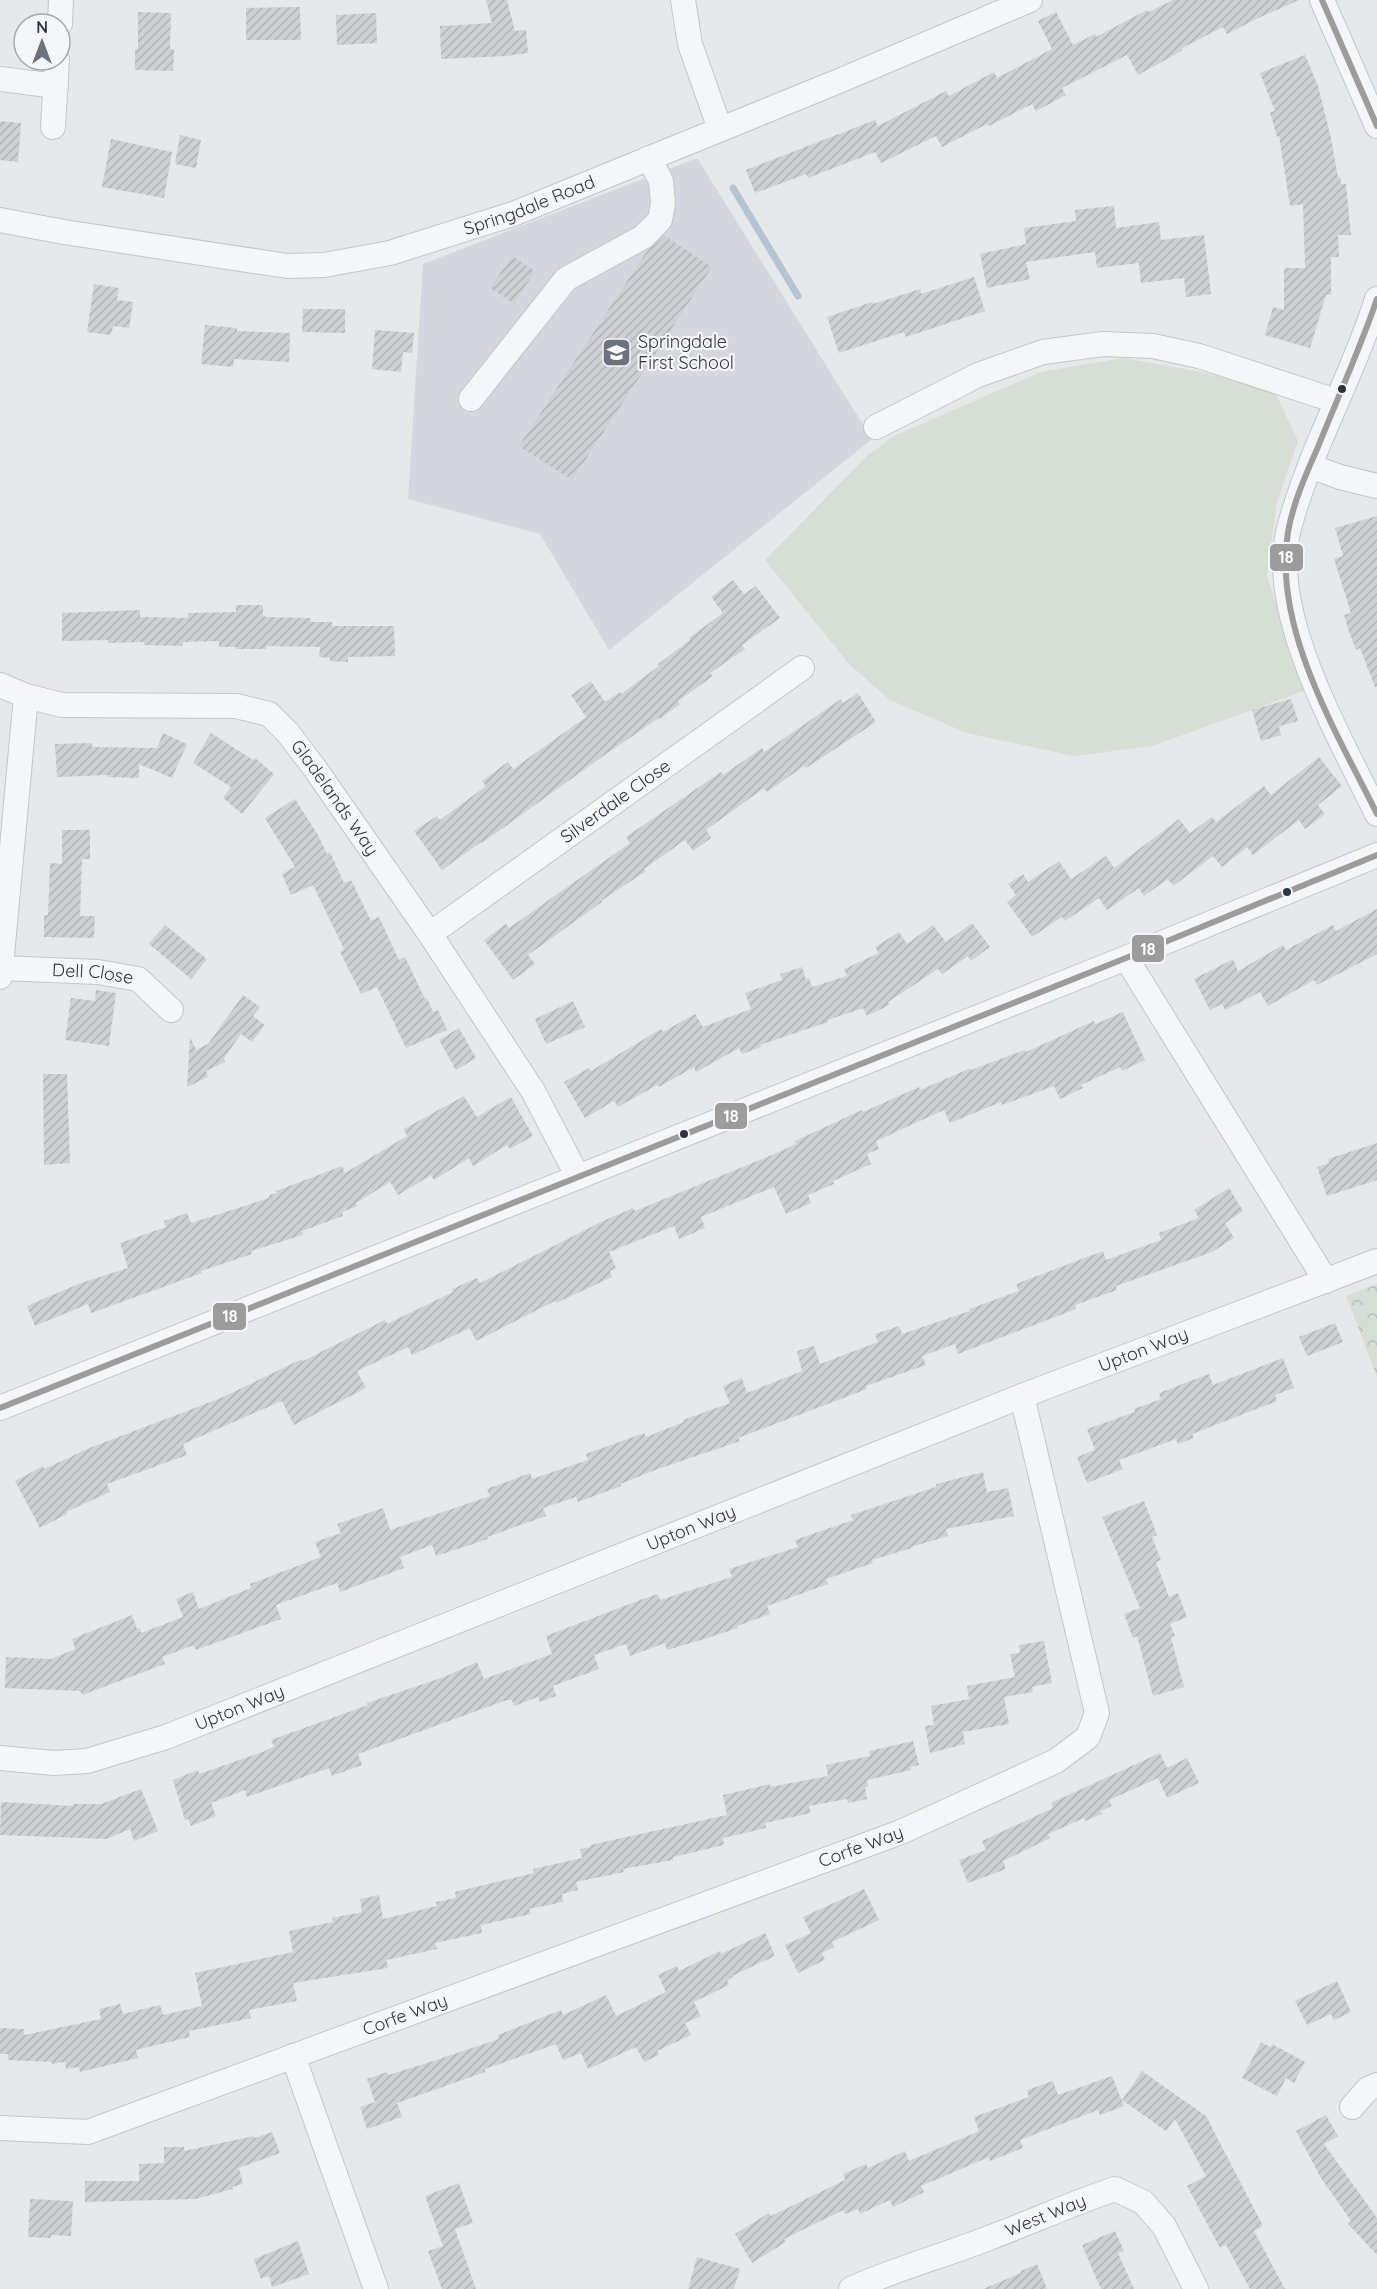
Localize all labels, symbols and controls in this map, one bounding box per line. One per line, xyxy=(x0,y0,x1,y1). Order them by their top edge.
north arrow xyxy=(12,12,72,72)
text: N xyxy=(36,17,48,37)
street label: Springdale Road xyxy=(461,170,598,240)
place label: Springdale First School xyxy=(638,330,734,374)
school or university icon: Springdale First School xyxy=(601,336,633,368)
unlabelled marker xyxy=(1336,383,1348,395)
line badge: 18 xyxy=(1269,543,1304,572)
text: 18 xyxy=(1279,547,1294,567)
street label: Gladelands Way xyxy=(286,735,384,860)
street label: Silverdale Close xyxy=(556,754,675,848)
unlabelled marker xyxy=(1281,886,1293,898)
line badge: 18 xyxy=(1131,934,1165,963)
text: 18 xyxy=(1141,939,1156,959)
street label: Dell Close xyxy=(52,958,135,989)
line badge: 18 xyxy=(714,1102,748,1130)
text: 18 xyxy=(724,1106,739,1126)
unlabelled marker xyxy=(678,1128,690,1140)
line badge: 18 xyxy=(212,1302,247,1331)
text: 18 xyxy=(223,1306,238,1326)
street label: Upton Way xyxy=(1095,1322,1191,1377)
street label: Upton Way xyxy=(643,1499,739,1556)
street label: Upton Way xyxy=(191,1679,287,1735)
street label: Corfe Way xyxy=(815,1820,906,1872)
street label: Corfe Way xyxy=(359,1988,451,2041)
street label: West Way xyxy=(1002,2189,1089,2242)

